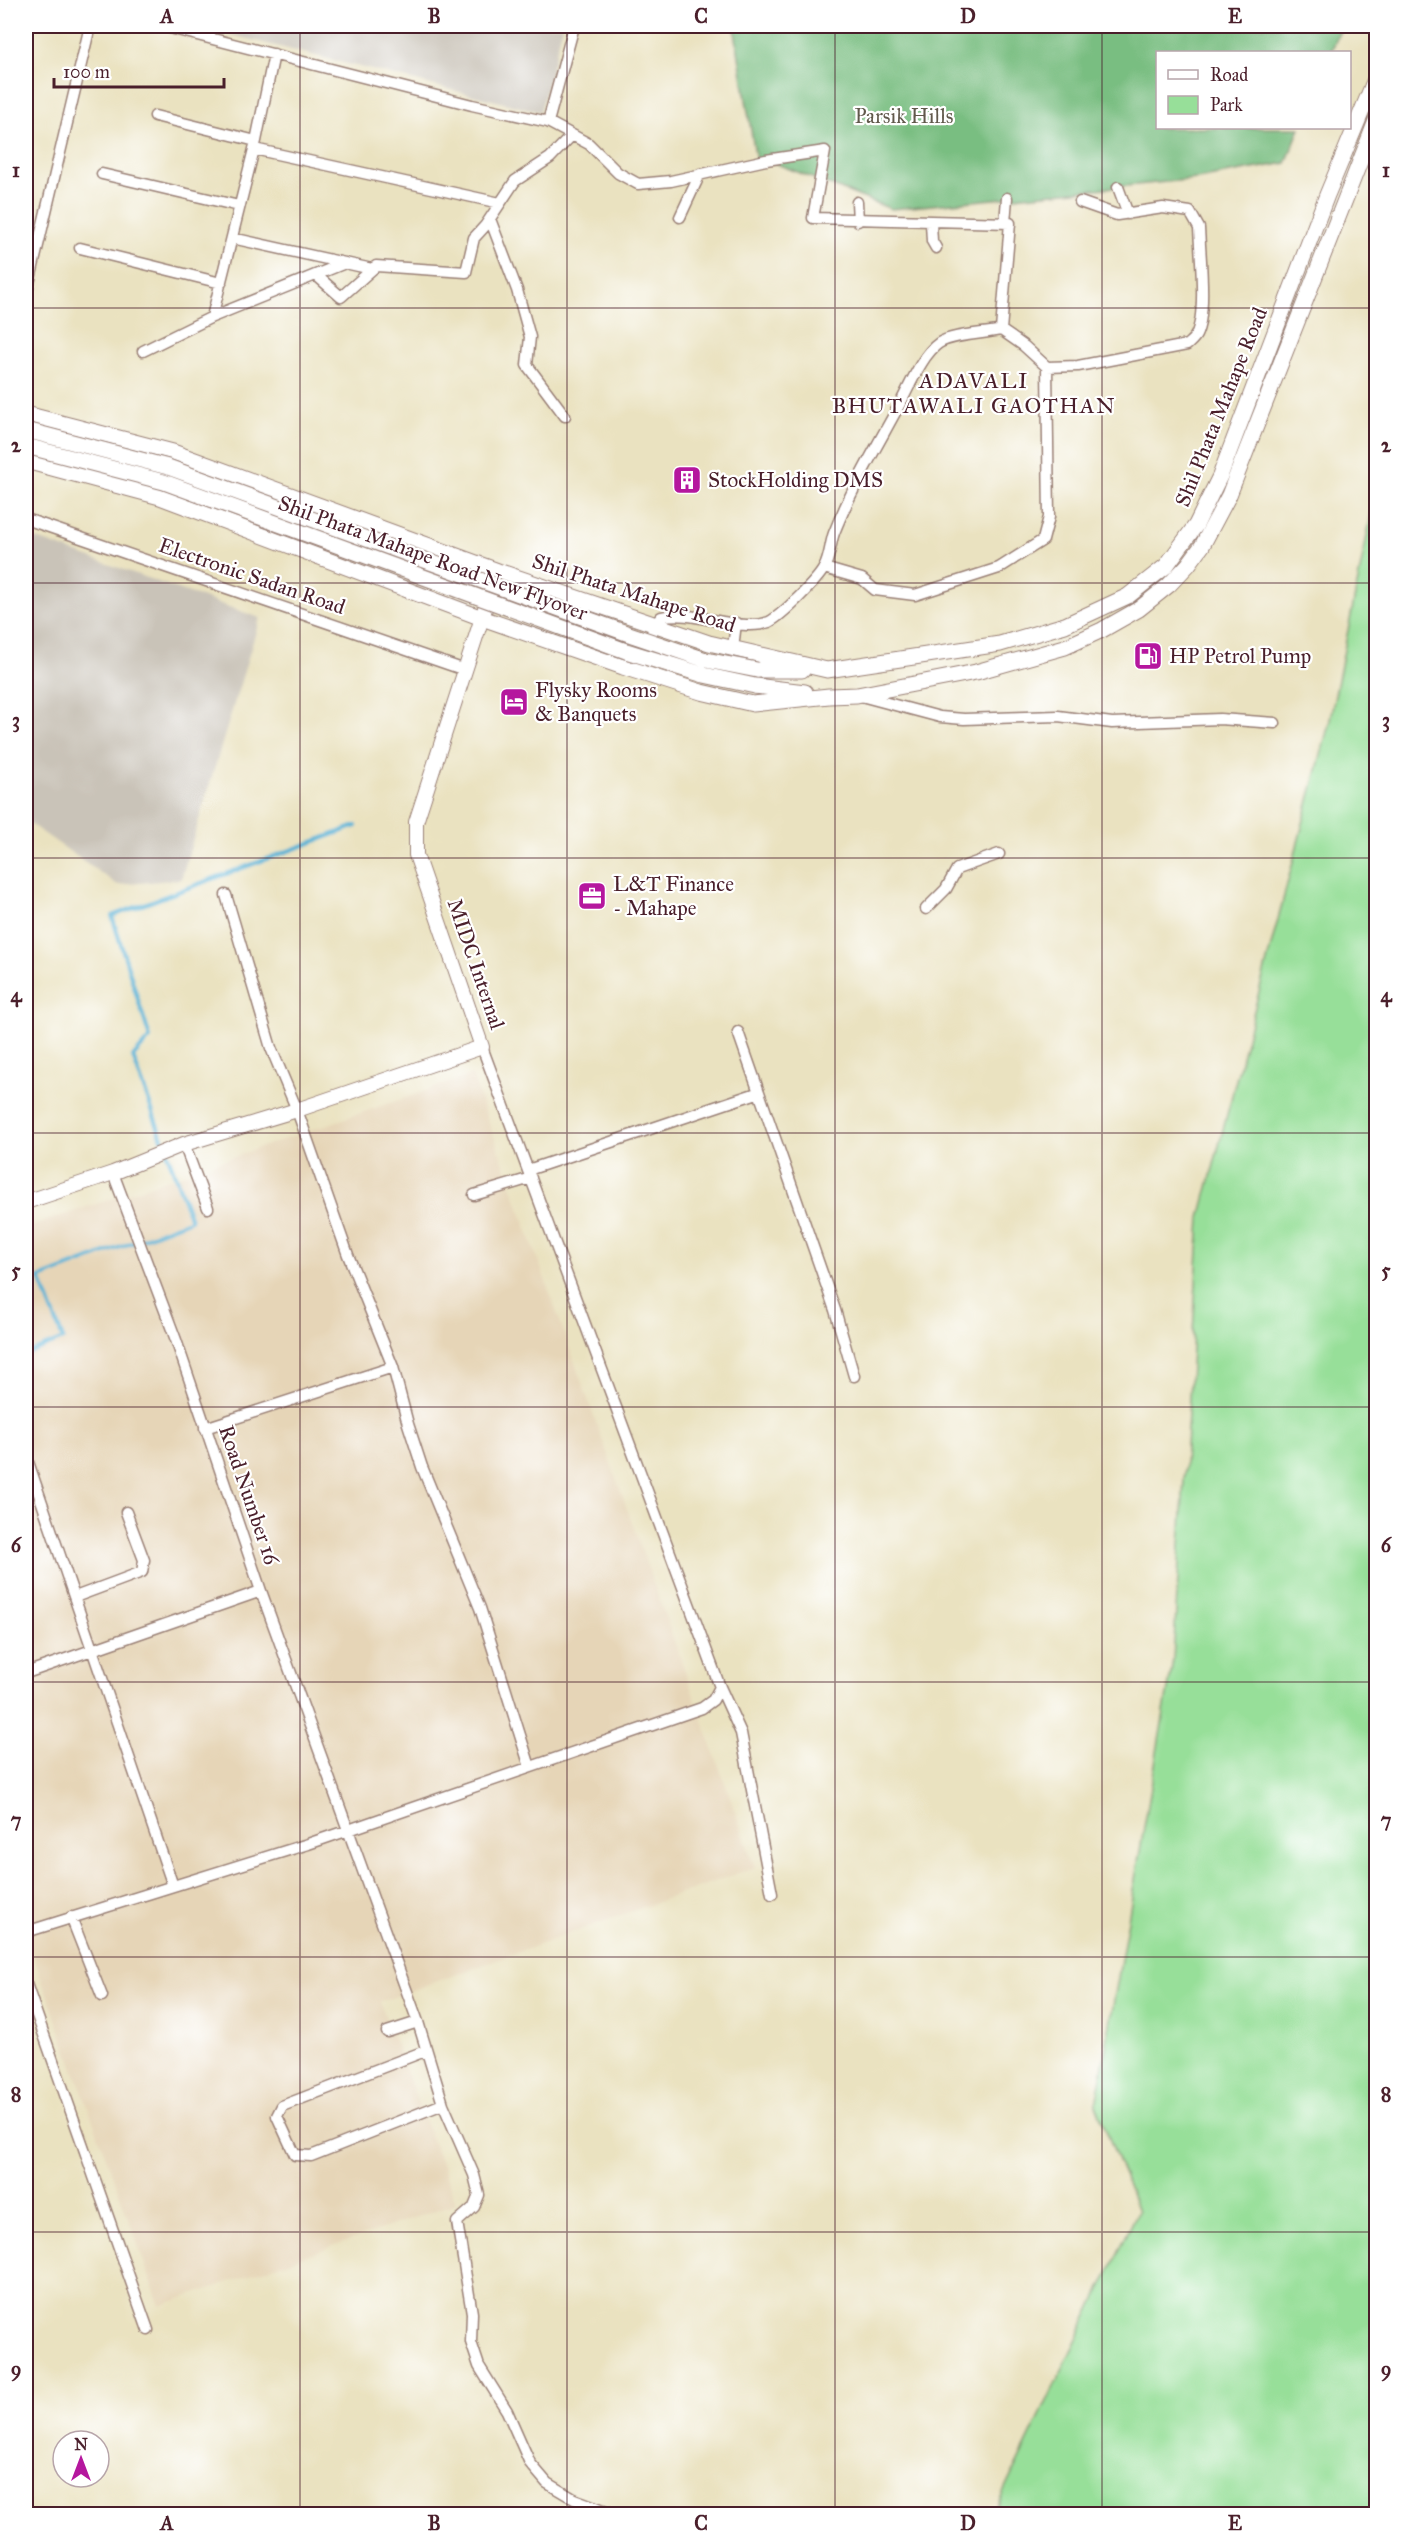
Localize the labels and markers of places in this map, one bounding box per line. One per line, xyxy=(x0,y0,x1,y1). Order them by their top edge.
building icon: StockHolding DMS xyxy=(671,464,703,496)
place label: StockHolding DMS xyxy=(708,467,883,493)
fuel station icon: HP Petrol Pump xyxy=(1132,640,1164,672)
place label: HP Petrol Pump xyxy=(1169,643,1311,669)
place label: Flysky Rooms & Banquets xyxy=(535,677,657,727)
hotel icon: Flysky Rooms & Banquets xyxy=(498,686,530,718)
place label: L&T Finance - Mahape xyxy=(613,871,734,921)
office icon: L&T Finance - Mahape xyxy=(576,880,608,912)

